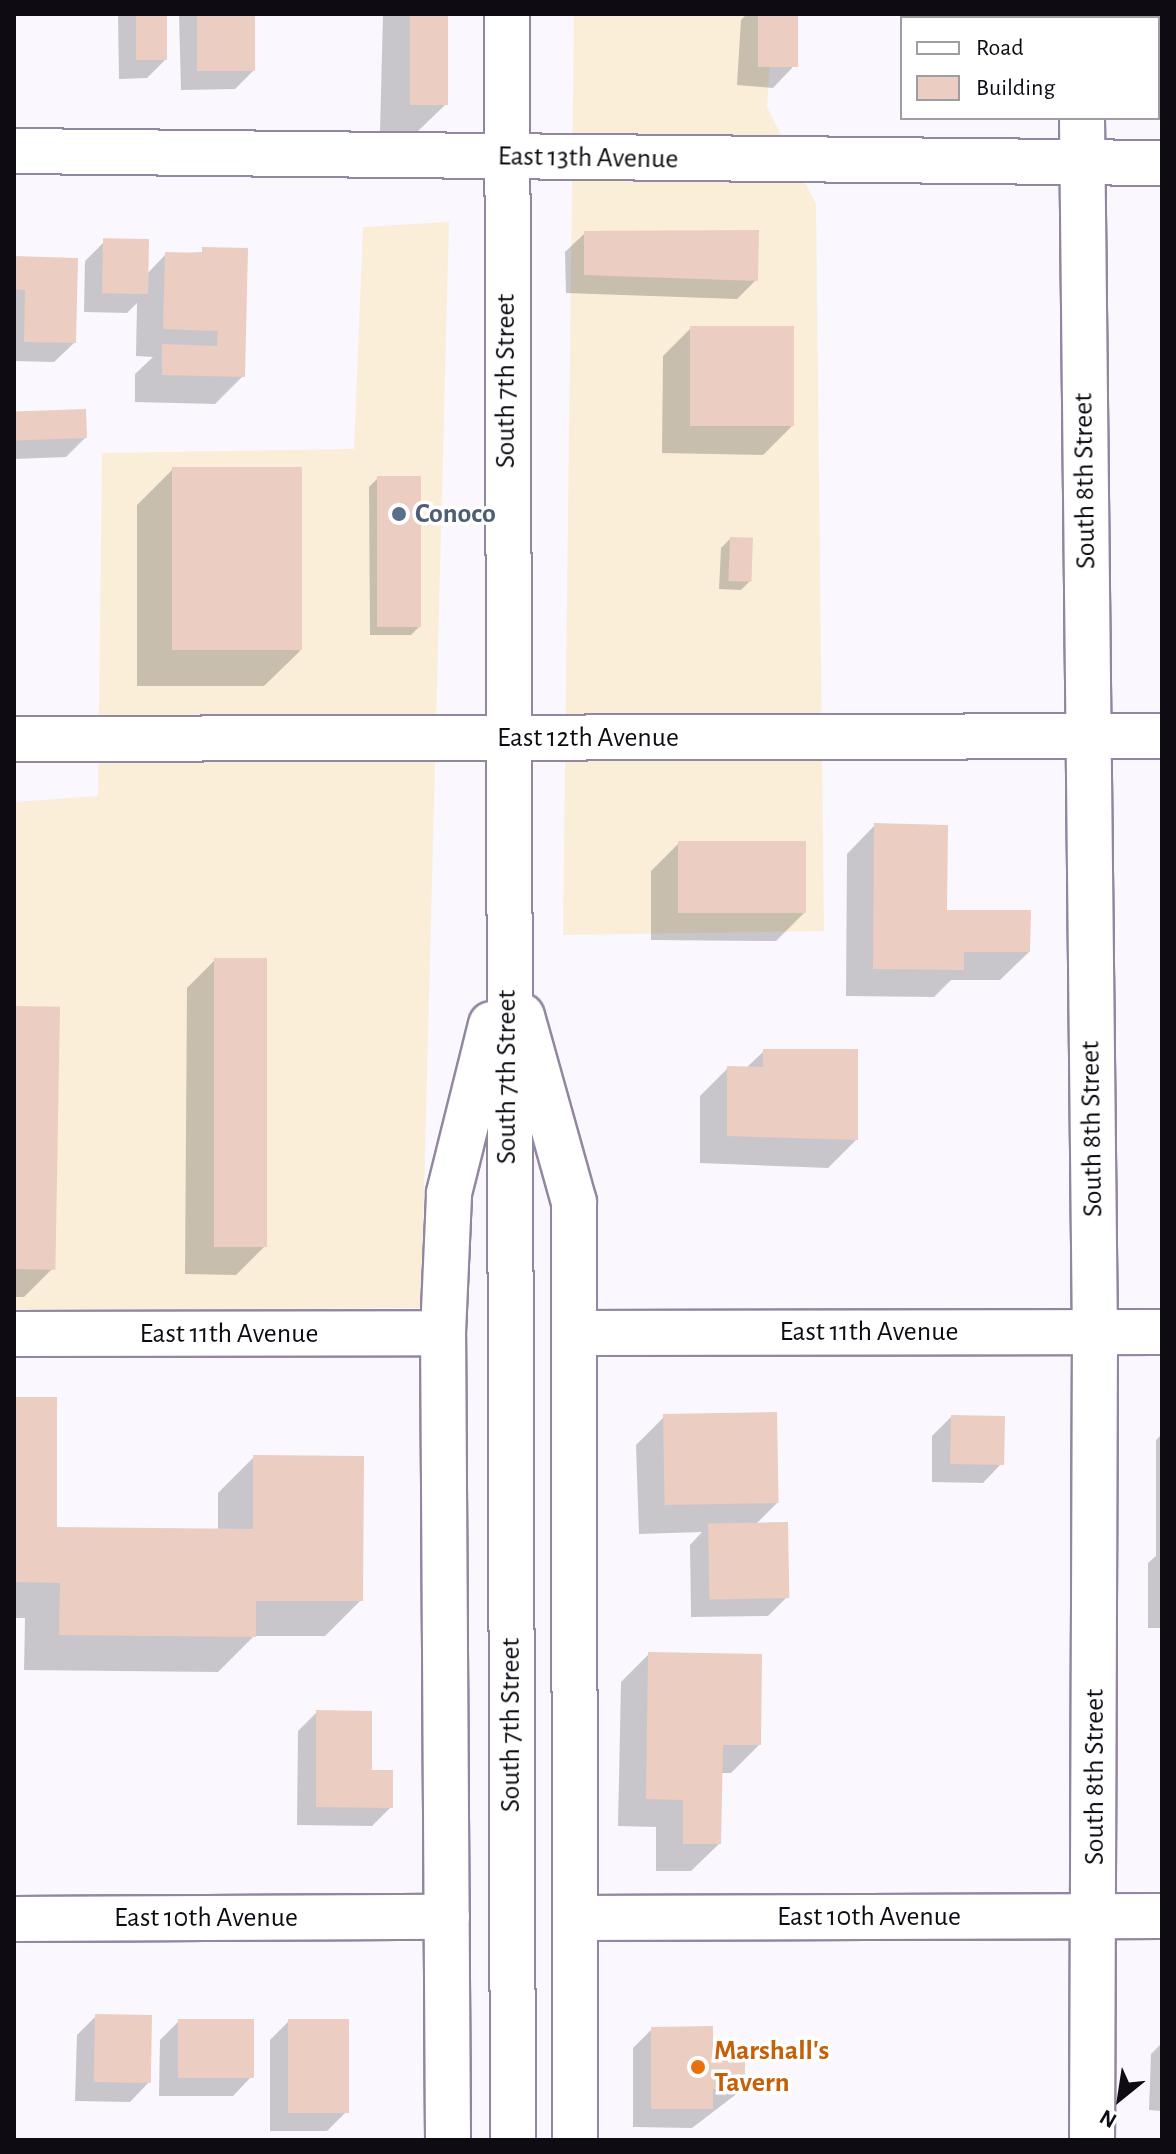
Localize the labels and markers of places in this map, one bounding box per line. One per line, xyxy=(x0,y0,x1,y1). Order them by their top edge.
place label: Conoco xyxy=(415,497,496,531)
marker: Conoco xyxy=(390,505,408,523)
place label: Marshall's Tavern xyxy=(714,2034,829,2100)
marker: Marshall's Tavern xyxy=(689,2058,707,2076)

